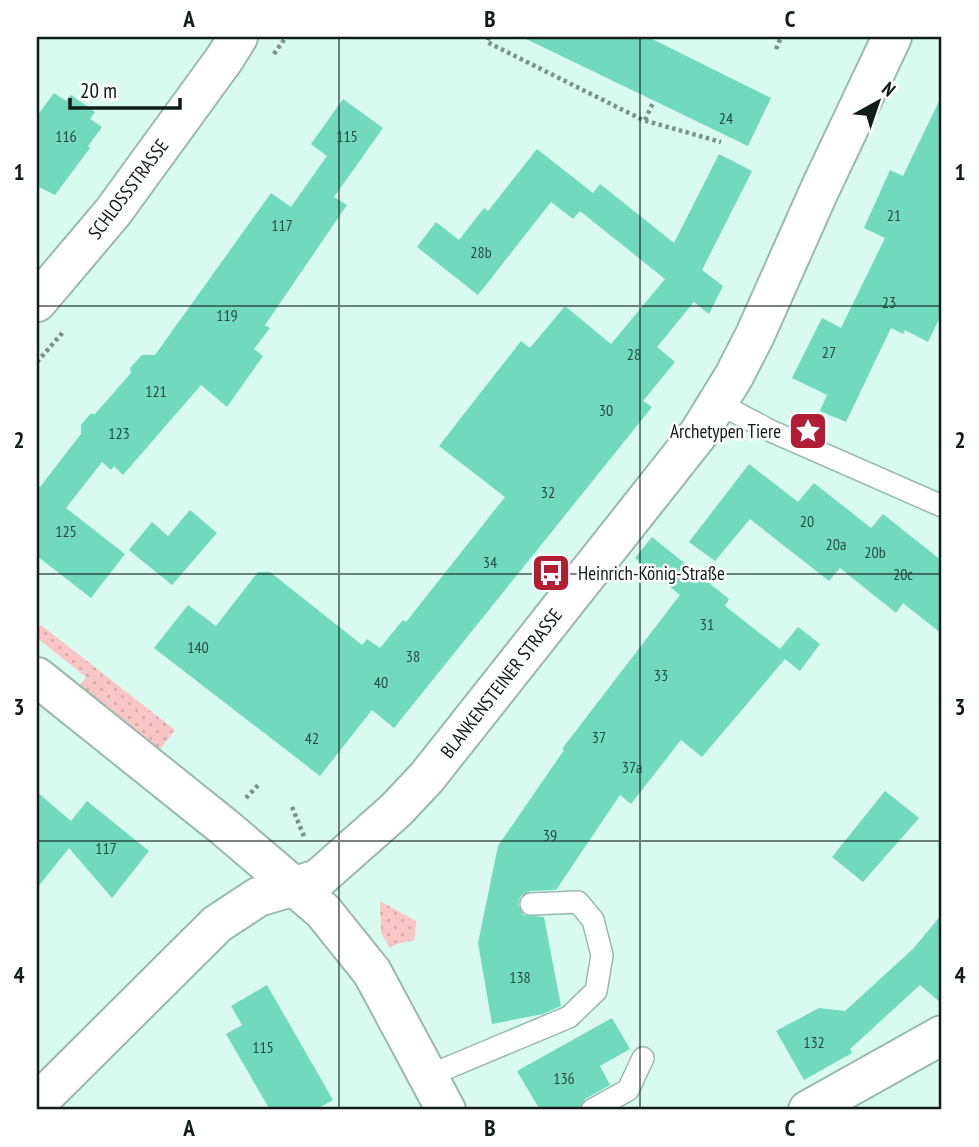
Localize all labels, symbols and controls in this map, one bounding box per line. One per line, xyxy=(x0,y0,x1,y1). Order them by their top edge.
text: A xyxy=(182,4,195,33)
text: B xyxy=(484,4,496,33)
text: C xyxy=(785,4,796,33)
scale bar xyxy=(70,66,180,110)
north arrow xyxy=(842,66,912,136)
text: N xyxy=(877,76,901,101)
text: 20 m xyxy=(80,77,117,104)
house number: 24 xyxy=(719,108,733,128)
house number: 116 xyxy=(55,126,77,146)
house number: 115 xyxy=(336,126,358,146)
street label: SCHLOSSSTRASSE xyxy=(83,134,173,244)
text: 1 xyxy=(14,157,25,186)
text: 1 xyxy=(955,157,966,186)
house number: 21 xyxy=(887,205,901,225)
house number: 117 xyxy=(271,215,293,235)
house number: 28b xyxy=(470,242,492,262)
house number: 23 xyxy=(882,292,896,312)
house number: 119 xyxy=(216,305,238,325)
house number: 27 xyxy=(822,342,836,362)
house number: 28 xyxy=(627,344,641,364)
house number: 121 xyxy=(145,381,167,401)
house number: 30 xyxy=(599,400,613,420)
place icon: Archetypen Tiere xyxy=(787,410,829,452)
place label: Archetypen Tiere xyxy=(670,419,781,443)
house number: 123 xyxy=(108,423,130,443)
text: 2 xyxy=(14,425,25,454)
text: 2 xyxy=(955,425,966,454)
house number: 32 xyxy=(541,482,555,502)
house number: 20 xyxy=(800,511,814,531)
house number: 125 xyxy=(55,521,77,541)
house number: 20a xyxy=(826,534,846,554)
house number: 20b xyxy=(864,542,886,562)
house number: 34 xyxy=(483,552,497,572)
bus stop icon: Heinrich-König-Straße xyxy=(530,552,572,594)
place label: Heinrich-König-Straße xyxy=(578,561,725,585)
house number: 20c xyxy=(893,564,913,584)
street label: BLANKENSTEINER STRASSE xyxy=(435,603,567,763)
house number: 31 xyxy=(700,614,714,634)
house number: 140 xyxy=(187,637,209,657)
house number: 38 xyxy=(406,646,420,666)
house number: 33 xyxy=(654,665,668,685)
house number: 40 xyxy=(374,672,388,692)
text: 3 xyxy=(14,692,25,721)
text: 3 xyxy=(955,692,966,721)
house number: 37 xyxy=(592,727,606,747)
house number: 42 xyxy=(305,728,319,748)
house number: 37a xyxy=(622,757,642,777)
house number: 39 xyxy=(543,825,557,845)
house number: 117 xyxy=(95,838,117,858)
text: 4 xyxy=(14,960,25,989)
text: 4 xyxy=(955,960,966,989)
house number: 138 xyxy=(509,967,531,987)
house number: 132 xyxy=(803,1032,825,1052)
house number: 115 xyxy=(252,1037,274,1057)
house number: 136 xyxy=(553,1068,575,1088)
text: A xyxy=(182,1113,195,1142)
text: B xyxy=(484,1113,496,1142)
text: C xyxy=(785,1113,796,1142)

